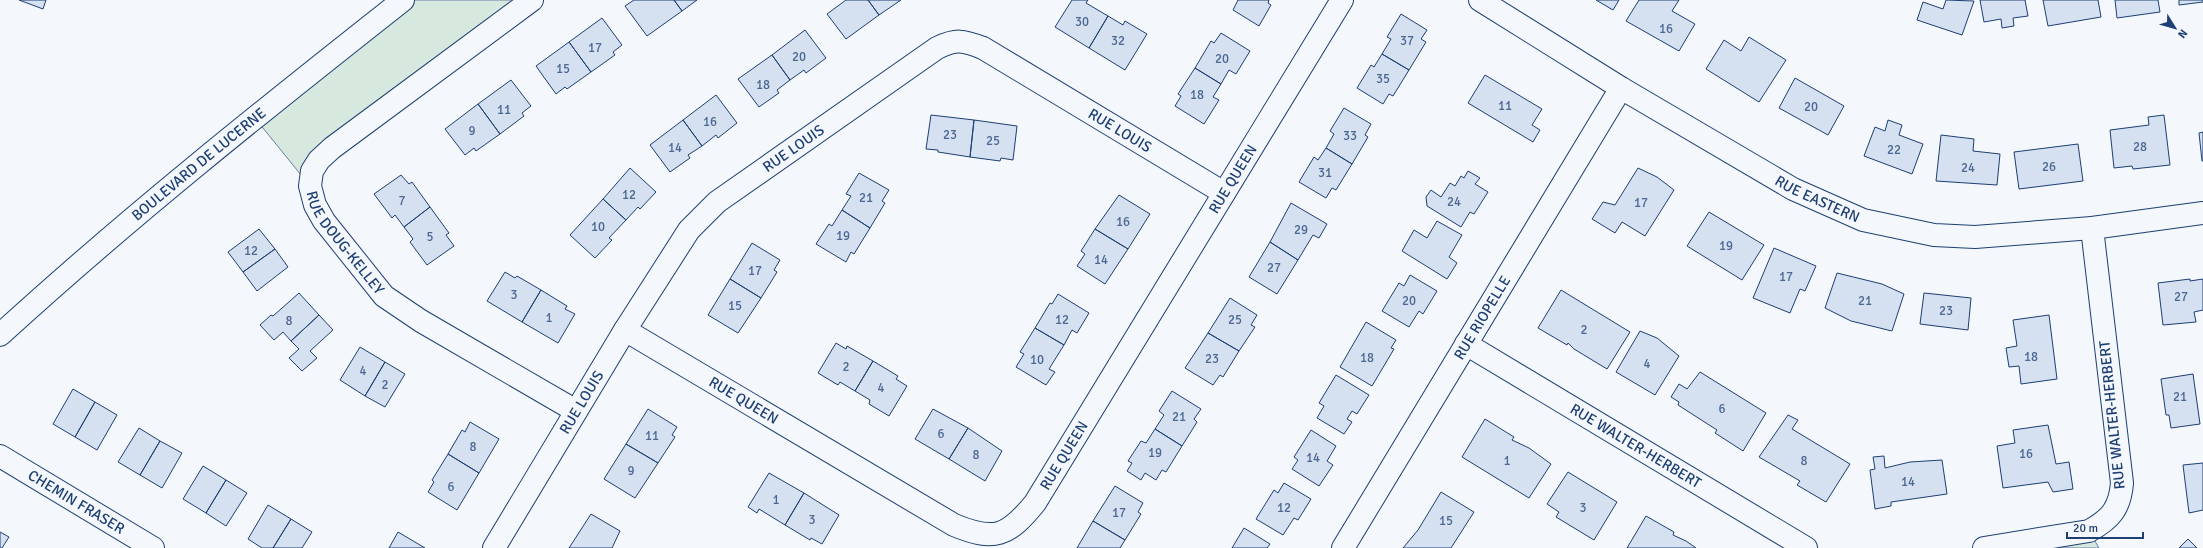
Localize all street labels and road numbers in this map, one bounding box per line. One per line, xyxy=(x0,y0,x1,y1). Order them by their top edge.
street label: BOULEVARD DE LUCERNE xyxy=(128,104,269,225)
street label: RUE LOUIS xyxy=(1085,104,1155,156)
street label: RUE LOUIS xyxy=(759,121,828,176)
street label: RUE QUEEN xyxy=(1205,141,1261,217)
street label: RUE EASTERN xyxy=(1772,171,1863,226)
street label: RUE DOUG-KELLEY xyxy=(303,189,388,298)
street label: RUE RIOPELLE xyxy=(1450,273,1514,363)
street label: RUE WALTER-HERBERT xyxy=(2095,339,2129,490)
street label: RUE LOUIS xyxy=(556,367,607,437)
street label: RUE QUEEN xyxy=(706,373,782,428)
street label: RUE WALTER-HERBERT xyxy=(1567,400,1705,492)
street label: RUE QUEEN xyxy=(1036,418,1092,493)
street label: CHEMIN FRASER xyxy=(25,466,128,538)

